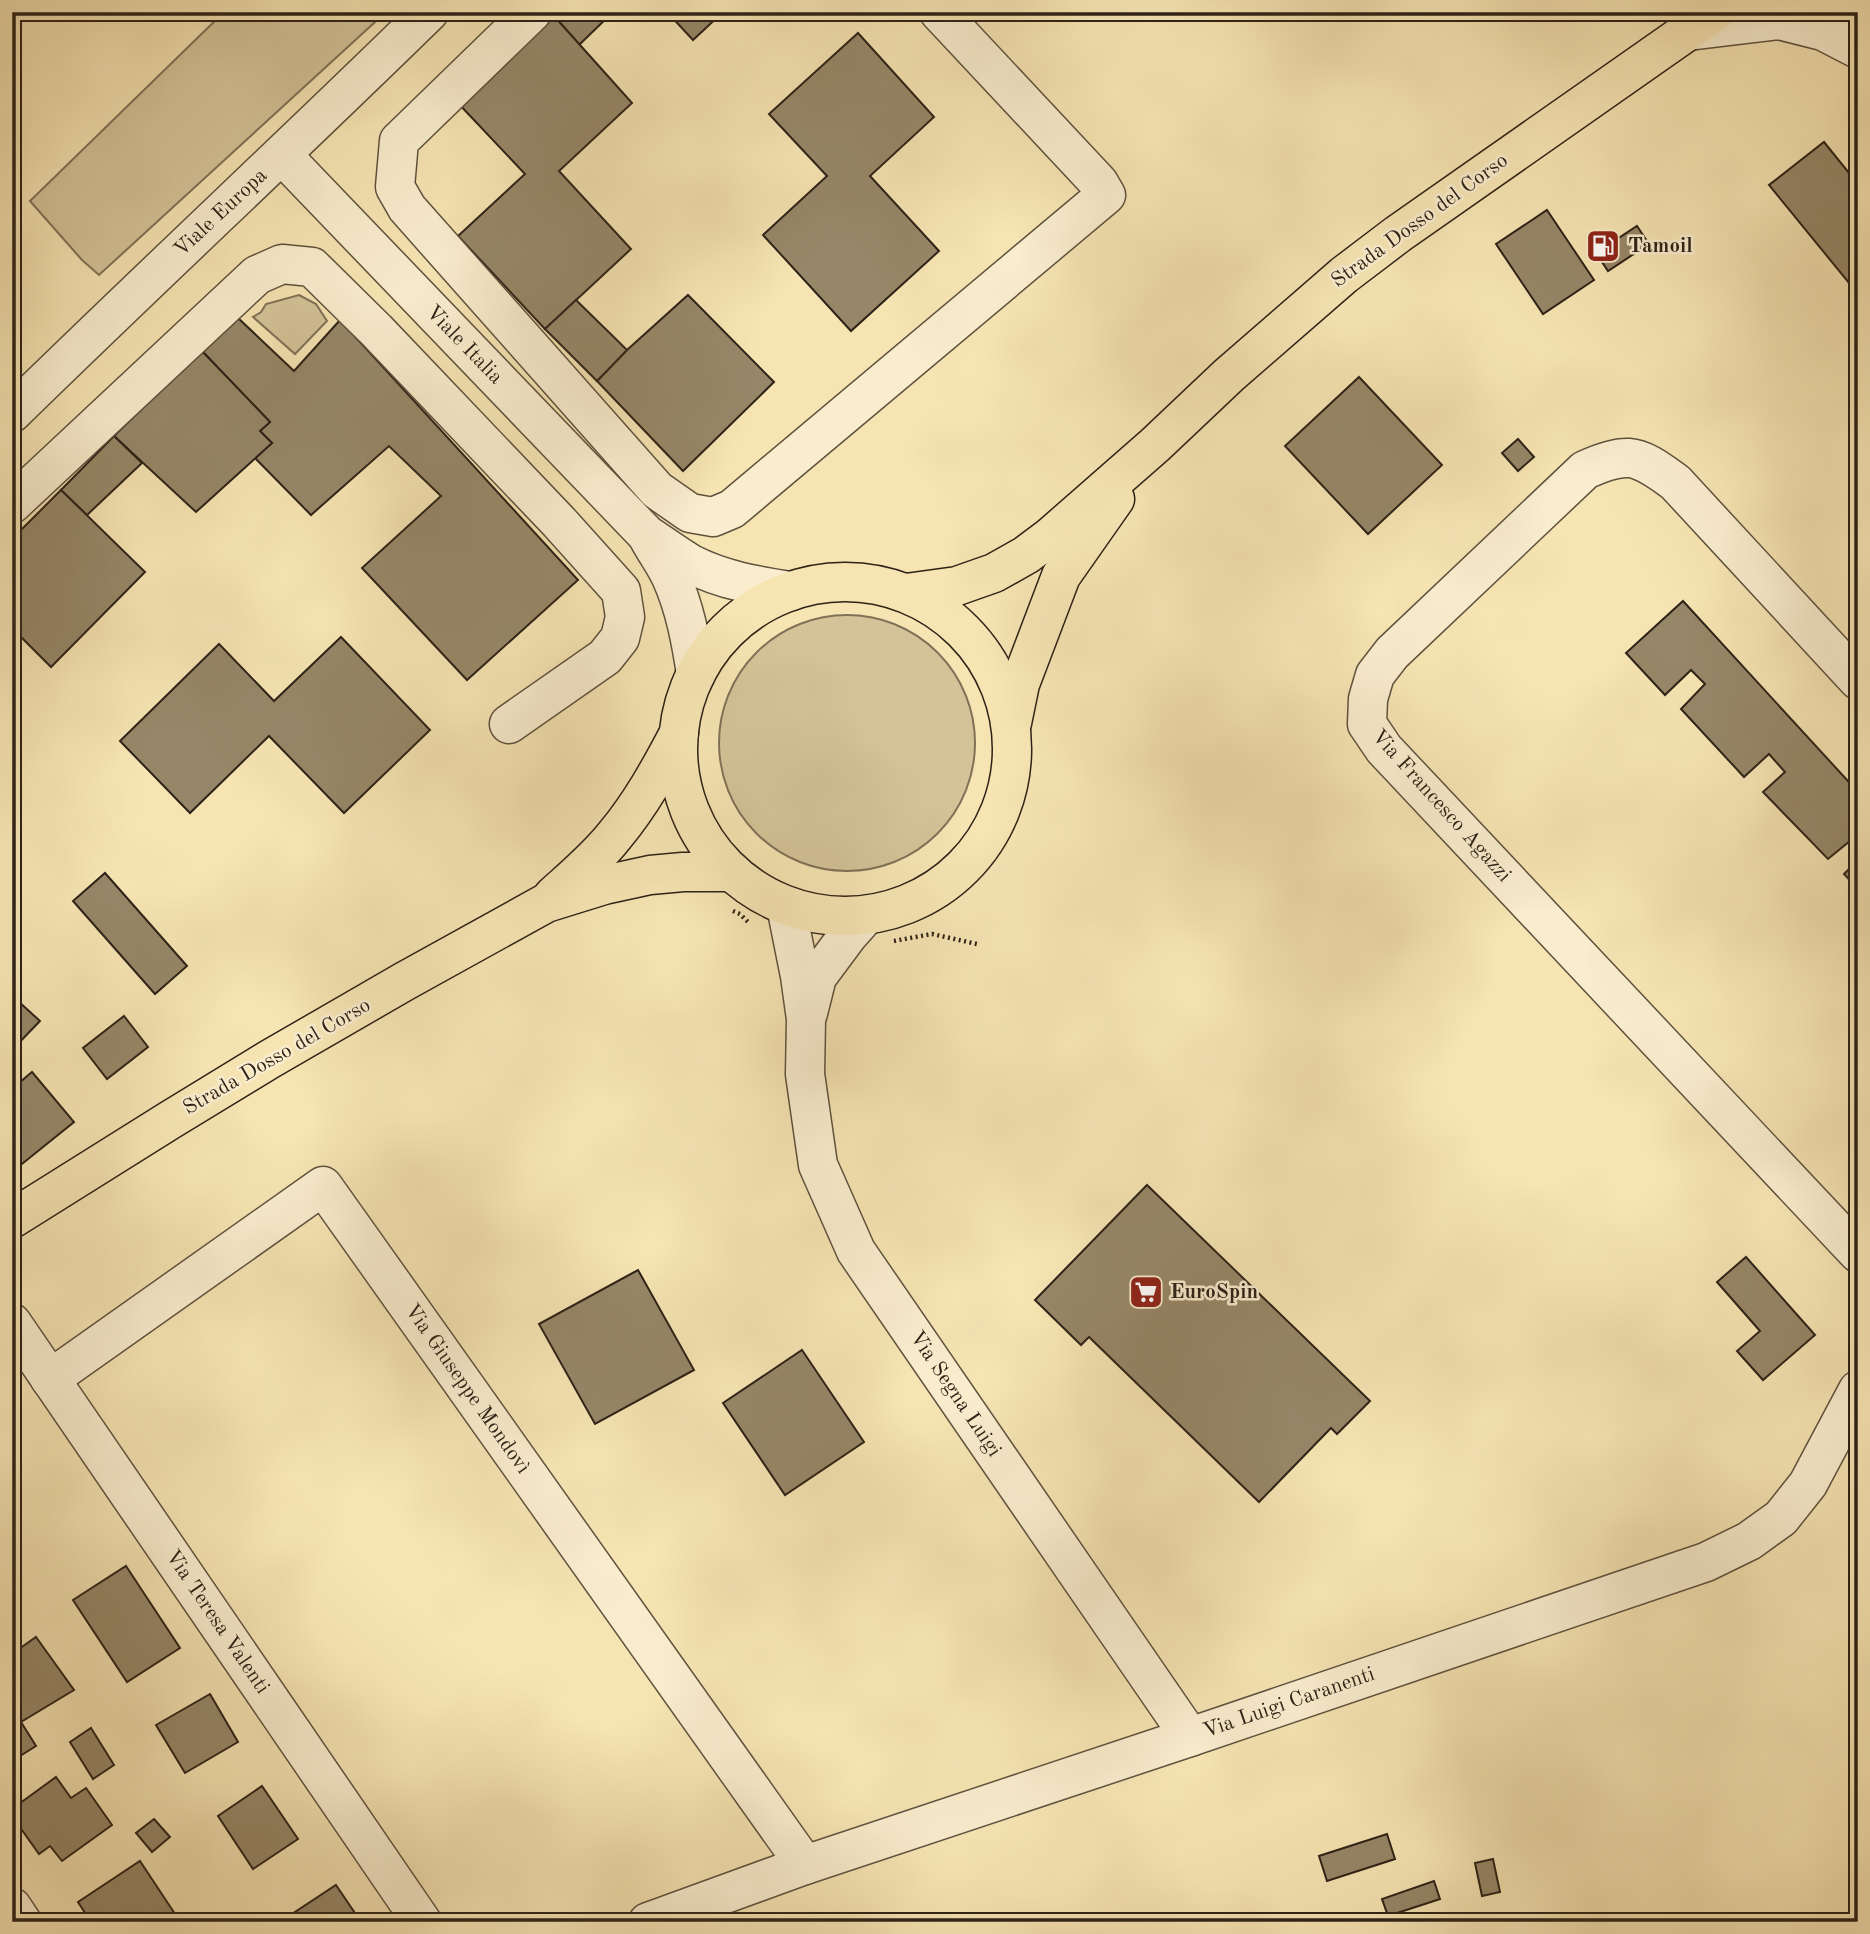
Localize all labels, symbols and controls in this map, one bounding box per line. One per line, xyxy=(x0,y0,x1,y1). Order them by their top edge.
street label: Strada Dosso del Corso xyxy=(1328,150,1512,292)
street label: Viale Europa xyxy=(170,165,272,261)
fuel station icon: Tamoil xyxy=(1584,227,1622,265)
place label: Tamoil xyxy=(1628,236,1693,257)
street label: Viale Italia xyxy=(422,302,506,388)
street label: Via Francesco Agazzi xyxy=(1367,726,1515,886)
street label: Strada Dosso del Corso xyxy=(180,995,374,1119)
supermarket icon: EuroSpin xyxy=(1127,1273,1165,1311)
place label: EuroSpin xyxy=(1170,1282,1258,1303)
street label: Via Giuseppe Mondovì xyxy=(400,1300,534,1478)
street label: Via Segna Luigi xyxy=(905,1327,1005,1461)
street label: Via Teresa Valenti xyxy=(161,1546,273,1698)
street label: Via Luigi Caranenti xyxy=(1201,1664,1377,1742)

